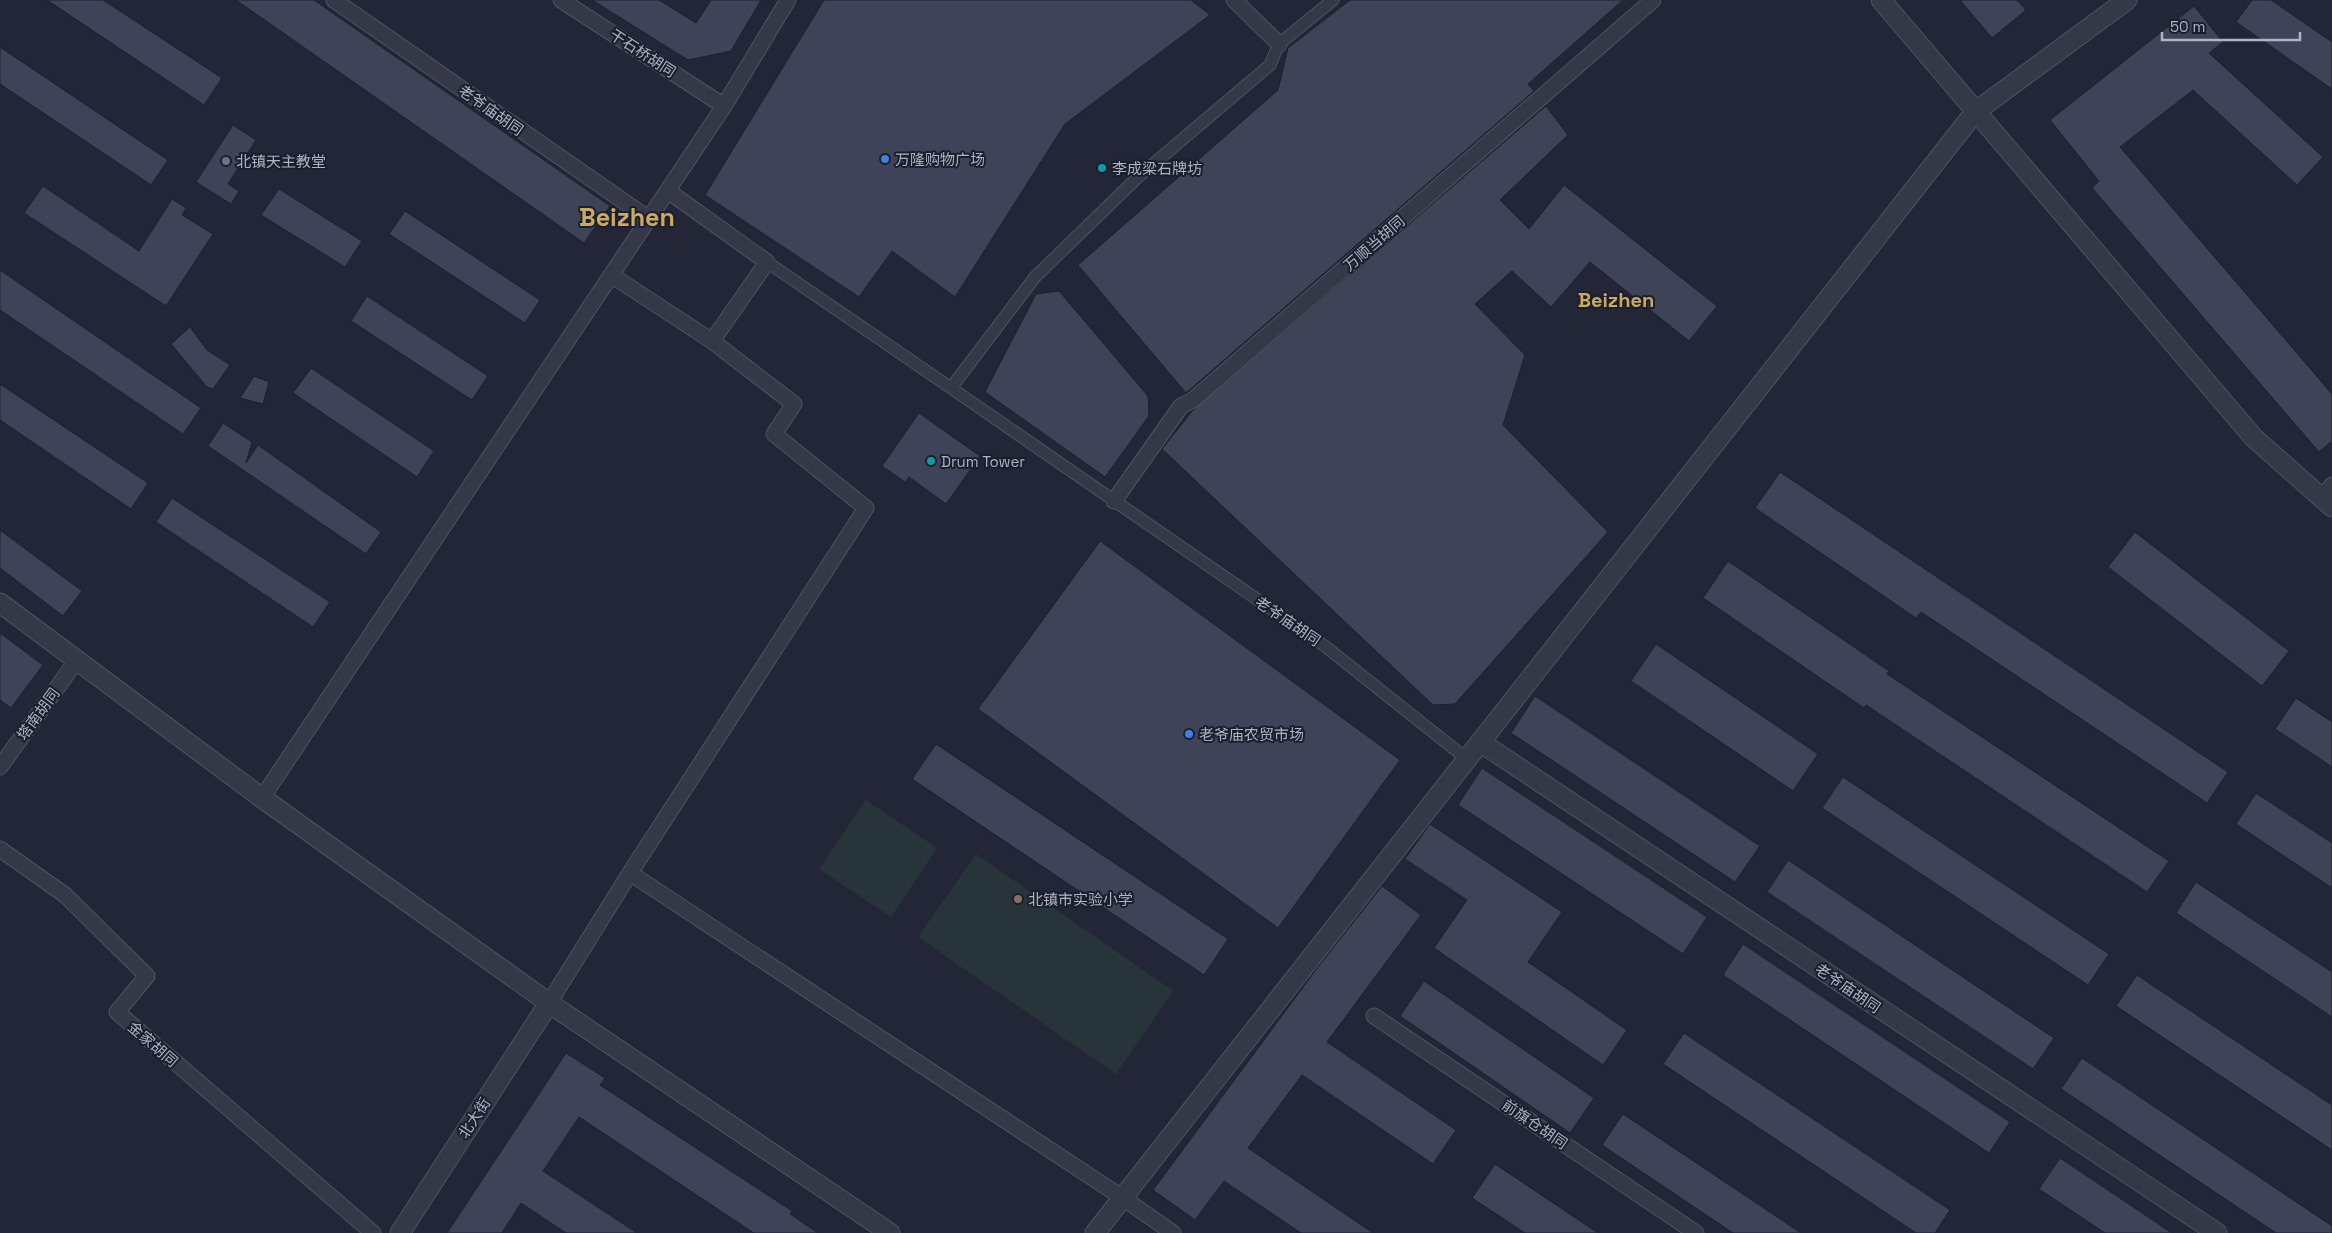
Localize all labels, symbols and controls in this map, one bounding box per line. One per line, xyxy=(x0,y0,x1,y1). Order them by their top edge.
scale bar xyxy=(2162,10,2300,42)
text: 50 m xyxy=(2170,17,2205,36)
street label: 干石桥胡同 xyxy=(606,25,680,81)
street label: 老爷庙胡同 xyxy=(455,81,527,139)
place label: 万隆购物广场 xyxy=(895,150,985,169)
place label: 北镇天主教堂 xyxy=(236,152,326,171)
marker: 万隆购物广场 xyxy=(879,153,891,165)
marker: 北镇天主教堂 xyxy=(220,155,232,167)
place label: 李成梁石牌坊 xyxy=(1112,159,1202,178)
marker: 李成梁石牌坊 xyxy=(1096,162,1108,174)
district label: Beizhen xyxy=(579,201,675,233)
street label: 万顺当胡同 xyxy=(1339,211,1409,275)
district label: Beizhen xyxy=(1578,287,1654,313)
place label: Drum Tower xyxy=(941,452,1025,471)
marker: Drum Tower xyxy=(925,455,937,467)
street label: 老爷庙胡同 xyxy=(1252,592,1324,650)
street label: 塔南胡同 xyxy=(13,684,63,744)
place label: 老爷庙农贸市场 xyxy=(1199,725,1304,744)
marker: 老爷庙农贸市场 xyxy=(1183,728,1195,740)
place label: 北镇市实验小学 xyxy=(1028,890,1133,909)
marker: 北镇市实验小学 xyxy=(1012,893,1024,905)
street label: 老爷庙胡同 xyxy=(1812,959,1884,1017)
street label: 金家胡同 xyxy=(124,1017,182,1071)
street label: 北大街 xyxy=(454,1094,494,1142)
street label: 前旗仓胡同 xyxy=(1499,1095,1571,1153)

